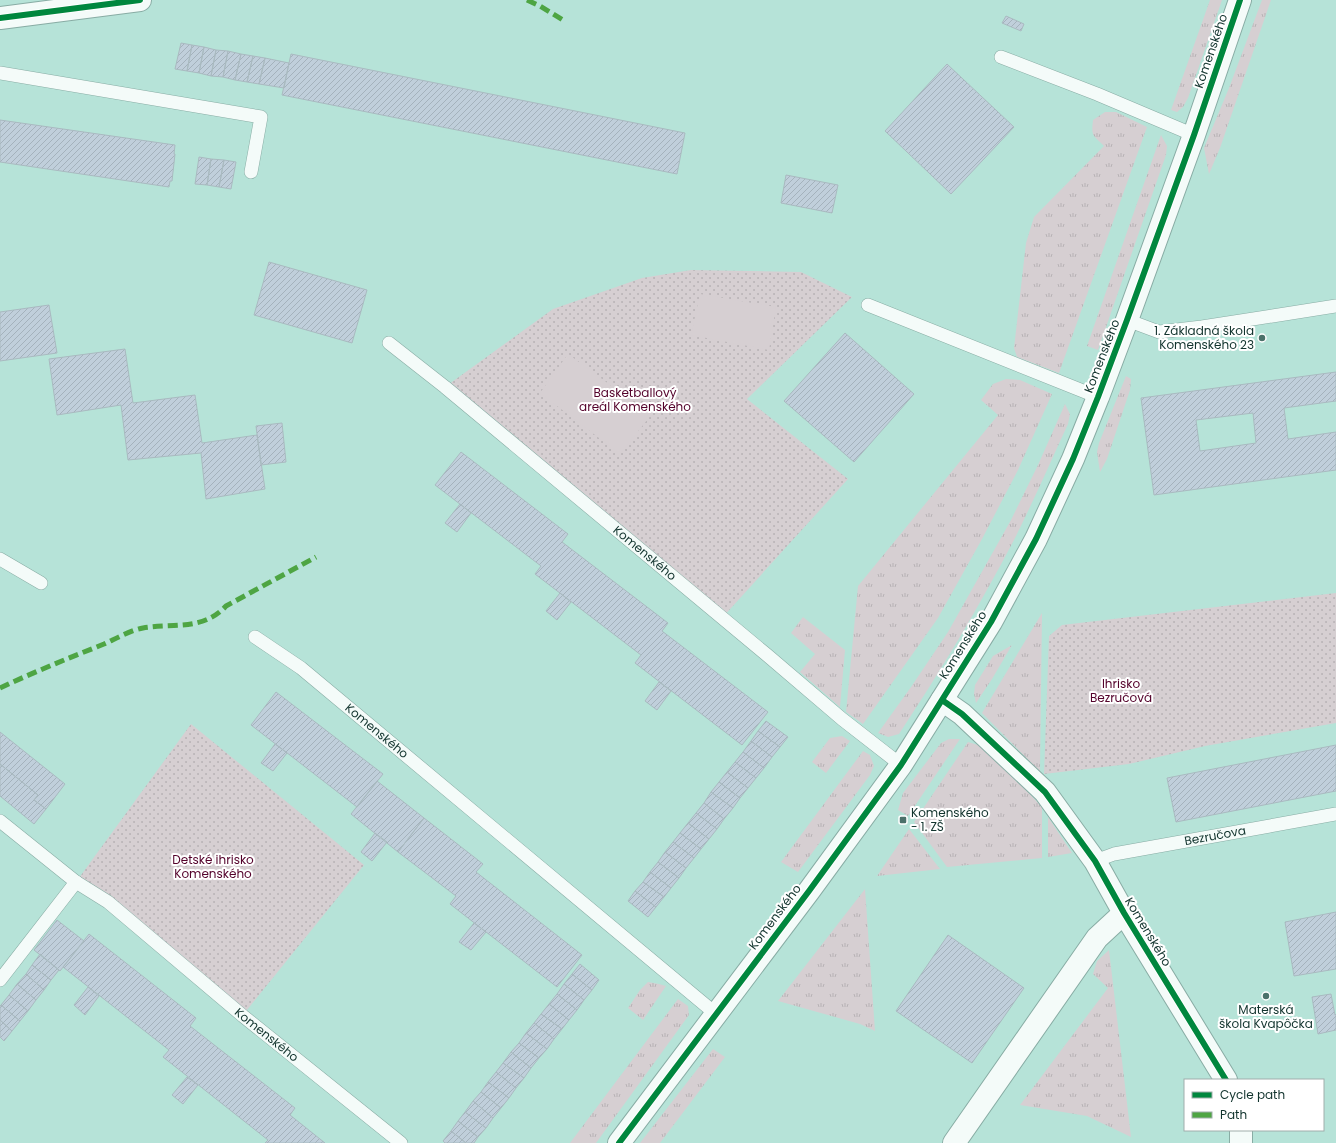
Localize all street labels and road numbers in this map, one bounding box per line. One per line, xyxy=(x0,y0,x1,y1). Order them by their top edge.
street label: Komenského xyxy=(1190,11,1231,90)
street label: Komenského xyxy=(1080,316,1123,395)
street label: Komenského xyxy=(610,521,681,584)
street label: Komenského xyxy=(935,607,991,682)
street label: Komenského xyxy=(342,699,413,762)
street label: Bezručova xyxy=(1183,821,1247,849)
street label: Komenského xyxy=(744,880,805,953)
street label: Komenského xyxy=(1121,894,1176,970)
street label: Komenského xyxy=(231,1003,303,1066)

